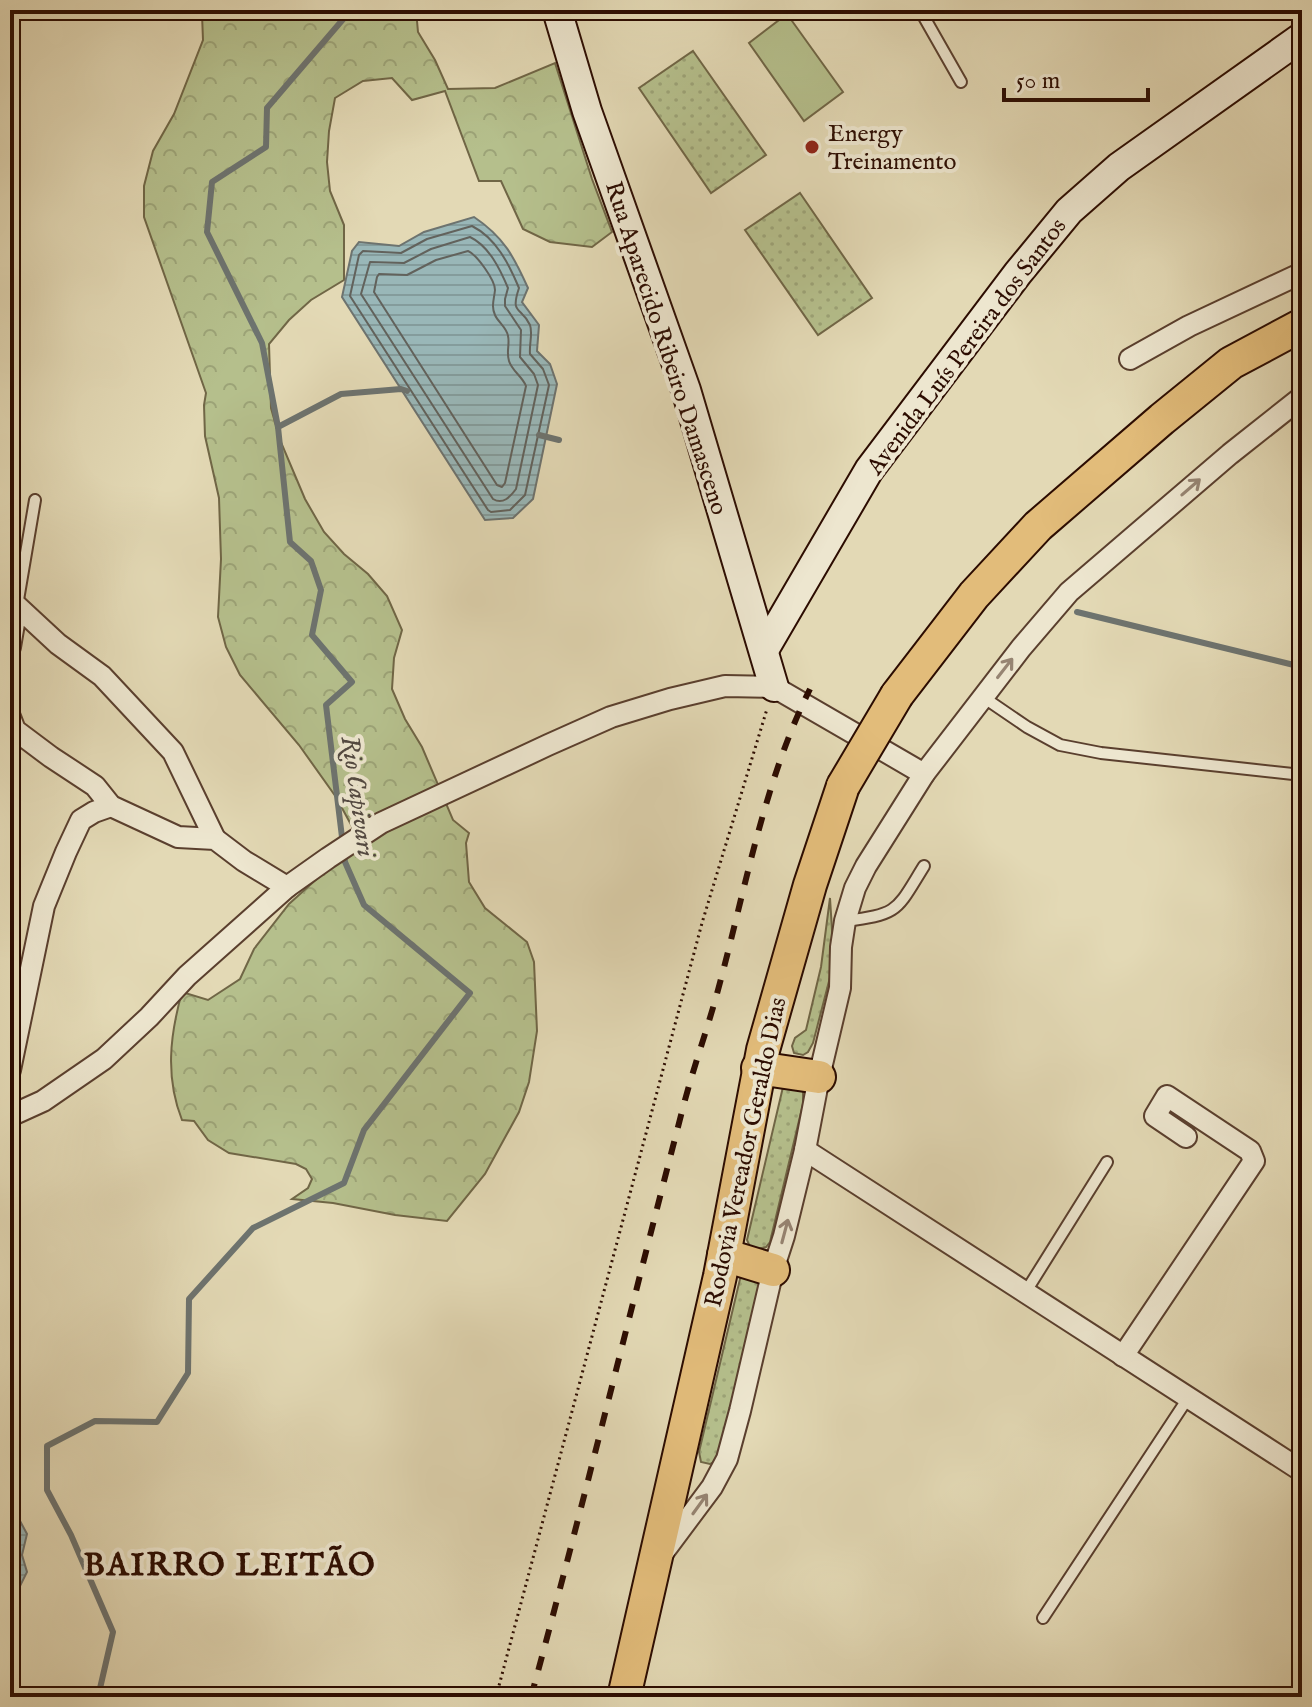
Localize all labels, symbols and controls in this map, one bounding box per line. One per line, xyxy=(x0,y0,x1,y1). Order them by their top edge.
scale bar xyxy=(1004,52,1148,102)
text: 50 m xyxy=(1016,66,1060,97)
place label: Energy Treinamento xyxy=(828,119,956,178)
marker: Energy Treinamento xyxy=(803,138,821,156)
street label: Rua Aparecido Ribeiro Damasceno xyxy=(597,178,734,519)
street label: Avenida Luís Pereira dos Santos xyxy=(860,212,1074,482)
one-way arrow xyxy=(1180,478,1201,496)
one-way arrow xyxy=(997,658,1014,679)
water label: Rio Capivari xyxy=(333,734,383,860)
street label: Rodovia Vereador Geraldo Dias xyxy=(698,995,794,1310)
one-way arrow xyxy=(778,1219,793,1245)
one-way arrow xyxy=(692,1494,708,1516)
district label: BAIRRO LEITÃO xyxy=(84,1544,376,1587)

